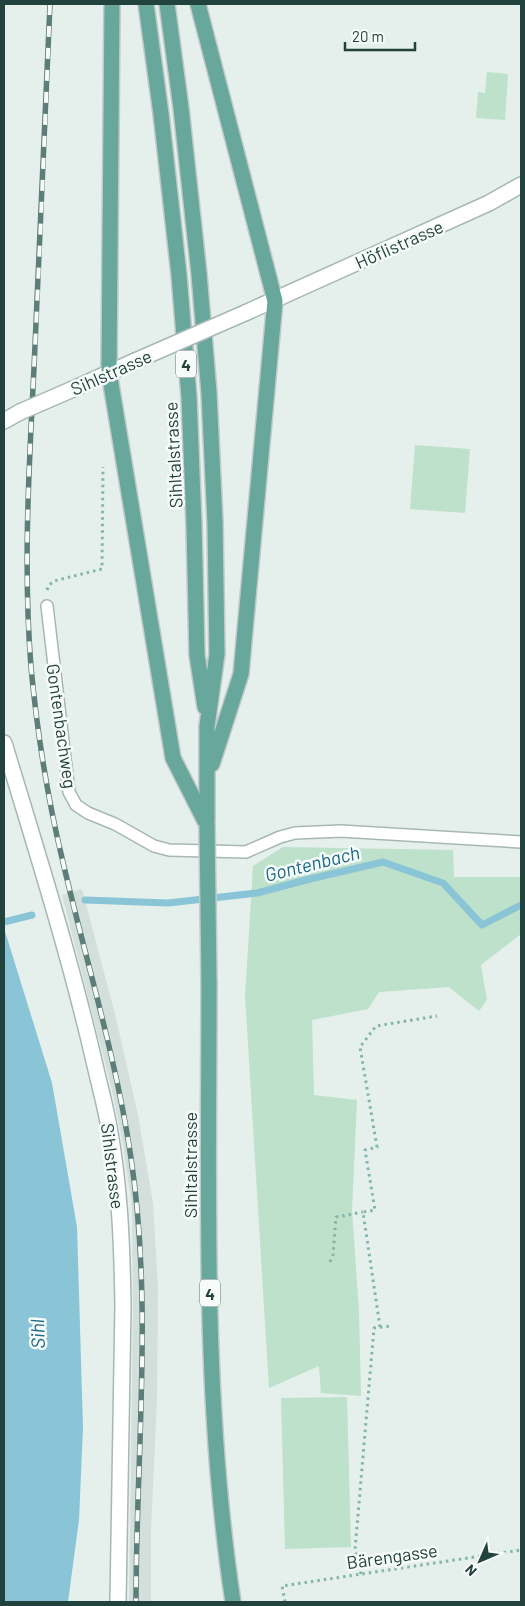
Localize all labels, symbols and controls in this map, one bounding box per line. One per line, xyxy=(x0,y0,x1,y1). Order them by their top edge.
scale bar xyxy=(345,20,415,52)
text: 20 m xyxy=(352,27,384,45)
street label: Höflistrasse xyxy=(352,215,446,273)
street label: Sihlstrasse xyxy=(67,344,155,400)
road number: 4 xyxy=(176,350,196,378)
street label: Sihltalstrasse xyxy=(159,401,187,509)
street label: Gontenbachweg xyxy=(42,662,82,790)
water label: Gontenbach xyxy=(262,840,362,886)
street label: Sihltalstrasse xyxy=(179,1112,201,1218)
street label: Sihlstrasse xyxy=(97,1122,129,1210)
road number: 4 xyxy=(200,1280,220,1306)
water label: Sihl xyxy=(25,1318,49,1349)
north arrow xyxy=(455,1536,505,1586)
street label: Bärengasse xyxy=(345,1539,439,1573)
text: N xyxy=(461,1561,480,1580)

